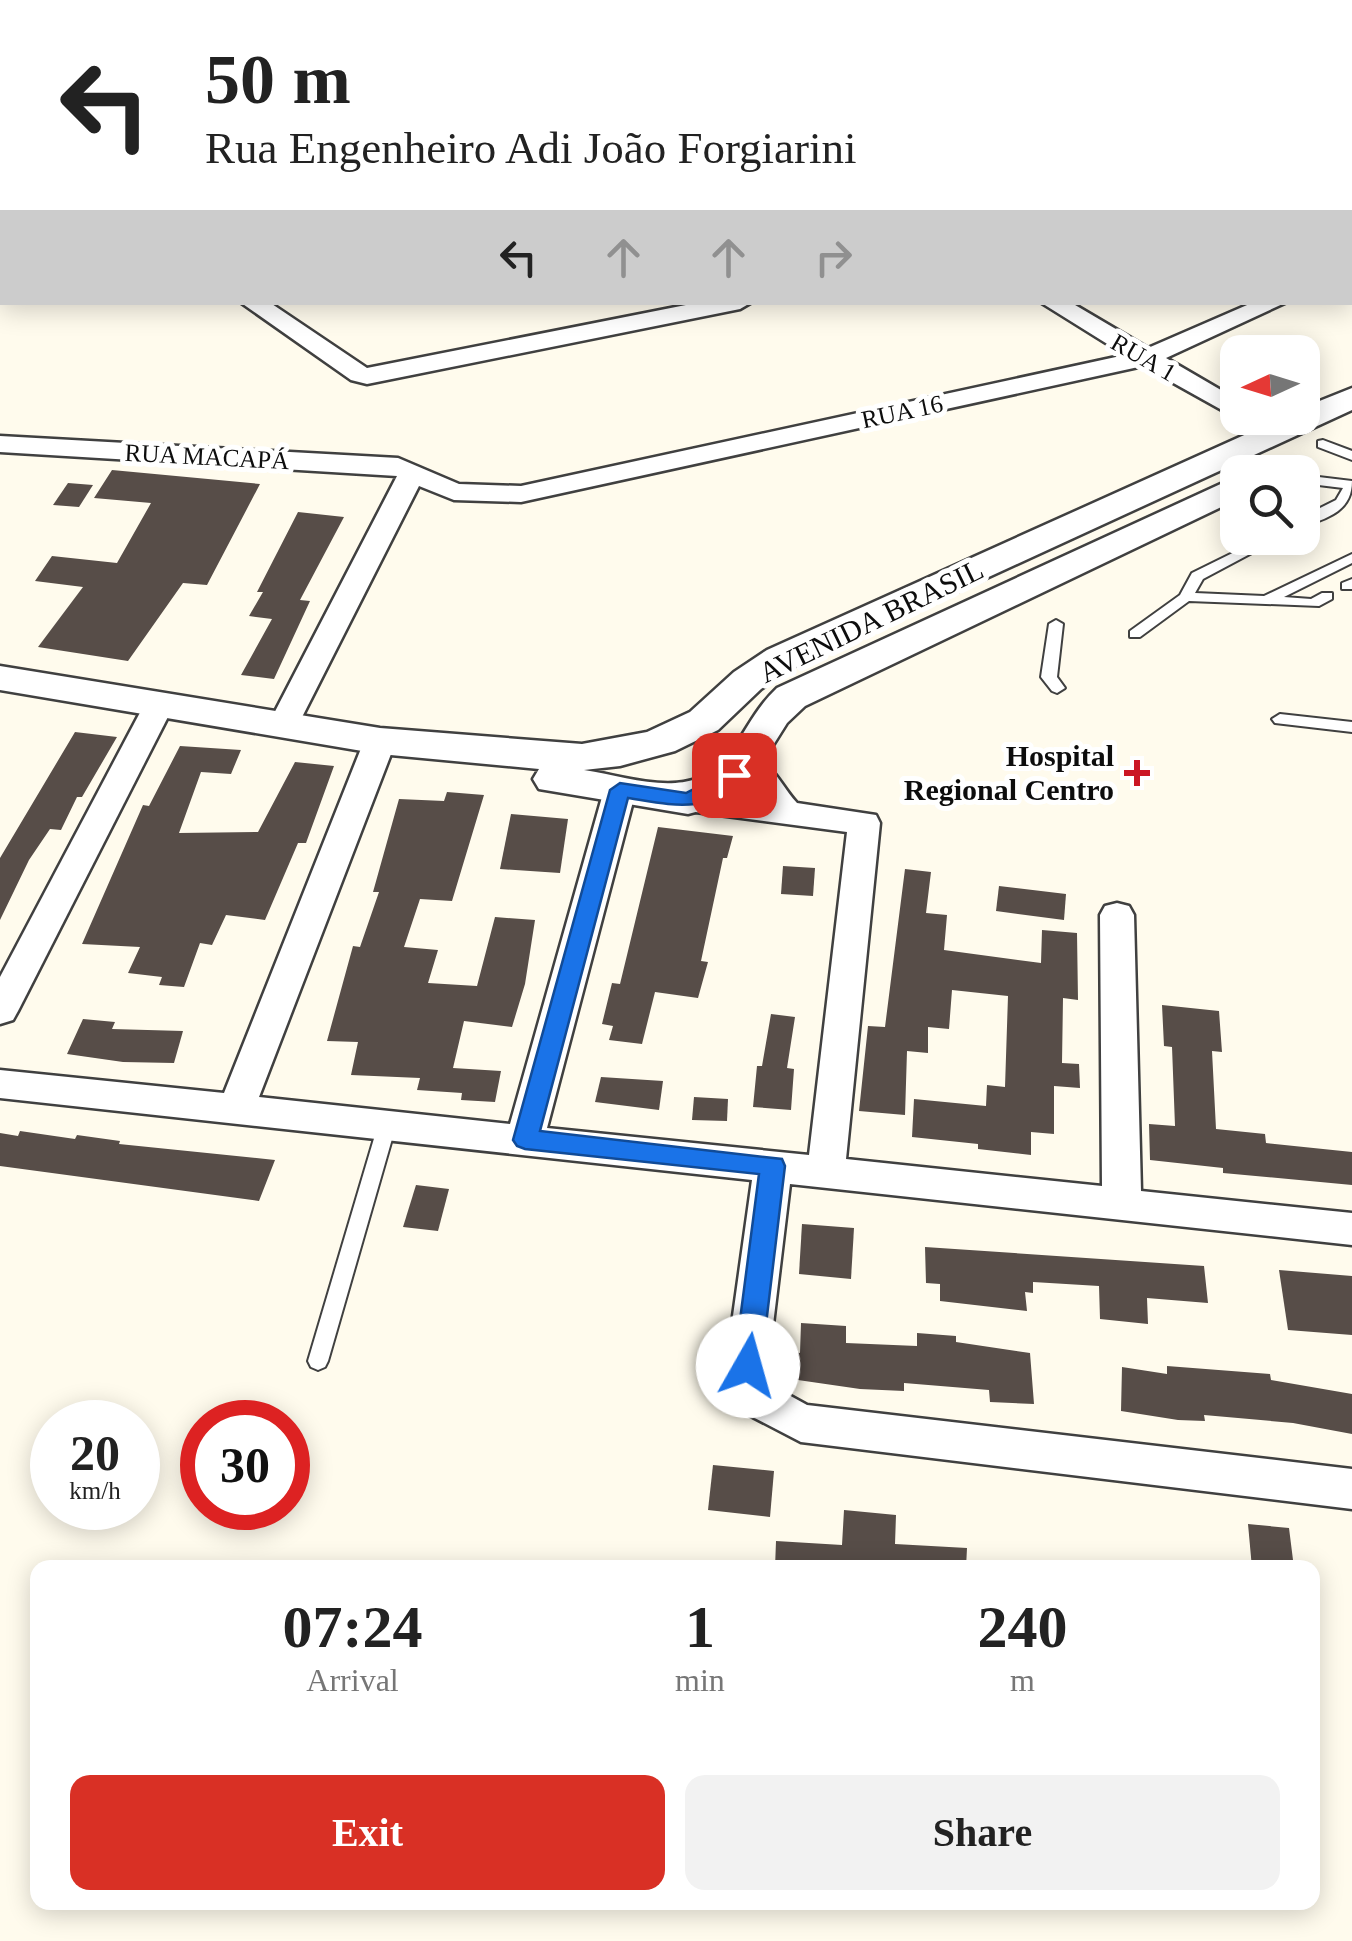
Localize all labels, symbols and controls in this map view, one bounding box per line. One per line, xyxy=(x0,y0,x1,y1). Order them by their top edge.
icon: left xyxy=(40,40,170,170)
text: 50 m xyxy=(205,41,351,118)
text: Rua Engenheiro Adi João Forgiarini xyxy=(205,123,857,173)
icon: left xyxy=(491,230,546,285)
icon: ahead xyxy=(596,230,651,285)
icon: ahead xyxy=(701,230,756,285)
icon: right xyxy=(806,230,861,285)
street label: RUA 1 xyxy=(1107,328,1181,387)
north arrow xyxy=(1220,335,1320,435)
map controls xyxy=(1220,335,1320,555)
street label: RUA 16 xyxy=(859,390,945,433)
street label: RUA MACAPÁ xyxy=(124,439,290,474)
button: search xyxy=(1220,455,1320,555)
street label: AVENIDA BRASIL xyxy=(753,552,988,689)
pin xyxy=(692,733,777,818)
place label: Hospital Regional Centro xyxy=(904,739,1114,806)
icon: arrive xyxy=(707,748,762,803)
marker: Hospital Regional Centro xyxy=(1124,760,1150,786)
position arrow xyxy=(696,1314,800,1418)
speed limit sign: 30 xyxy=(180,1400,310,1530)
text: 20 xyxy=(70,1425,120,1481)
text: km/h xyxy=(69,1477,121,1504)
text: 07:24 xyxy=(283,1594,423,1660)
text: 1 xyxy=(685,1594,715,1660)
text: 240 xyxy=(977,1594,1067,1660)
text: Arrival xyxy=(306,1662,399,1698)
text: min xyxy=(675,1662,725,1698)
text: m xyxy=(1010,1662,1035,1698)
button: Exit xyxy=(70,1775,665,1890)
button: Share xyxy=(685,1775,1280,1890)

